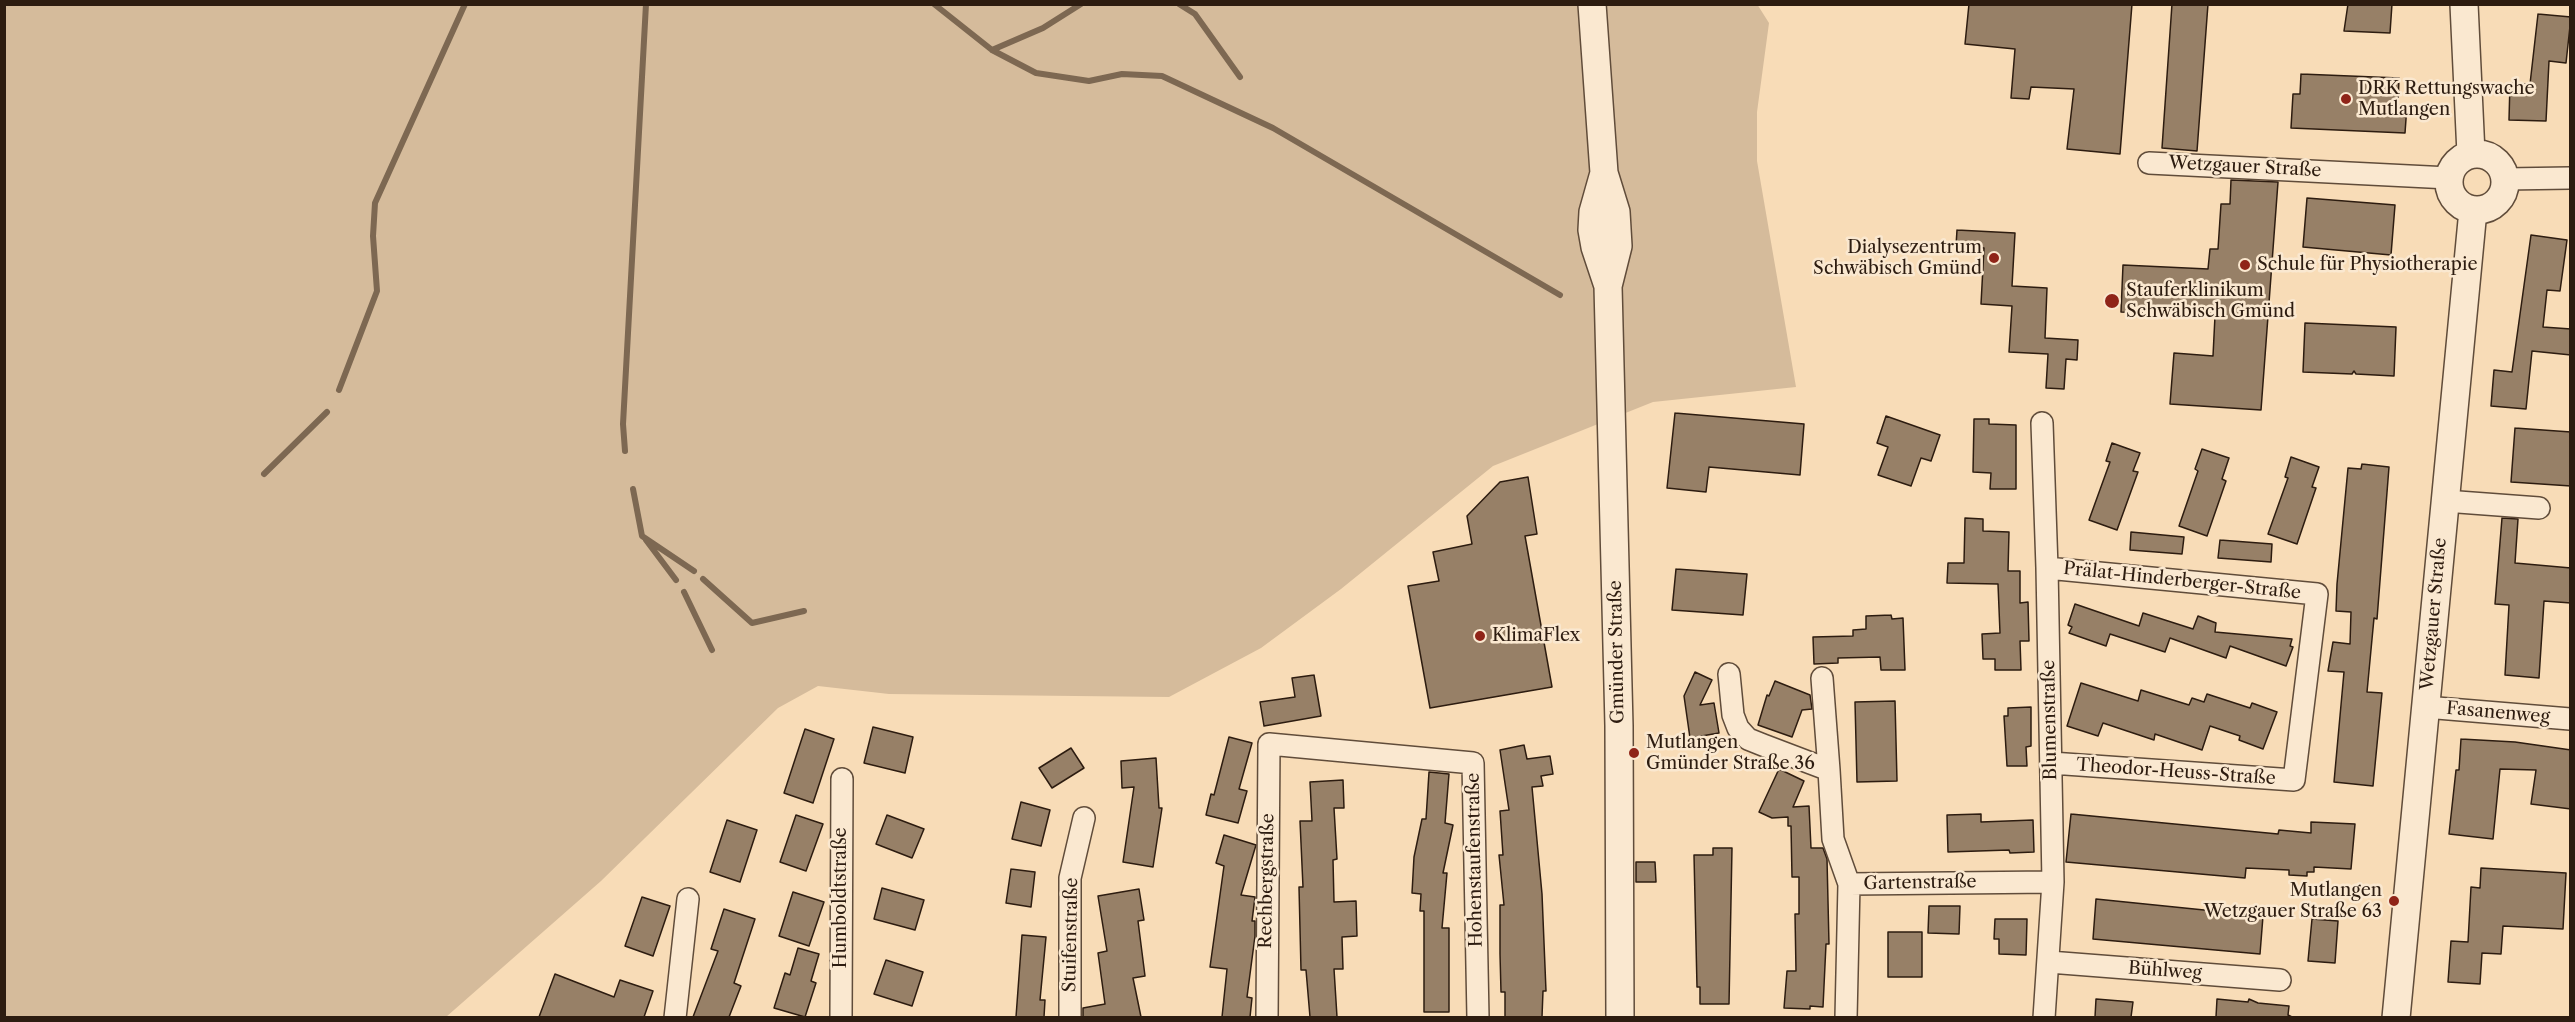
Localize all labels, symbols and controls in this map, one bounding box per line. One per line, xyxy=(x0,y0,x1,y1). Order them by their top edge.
place label: DRK Rettungswache Mutlangen xyxy=(2358,78,2534,121)
marker: DRK Rettungswache Mutlangen xyxy=(2339,92,2353,106)
street label: Wetzgauer Straße xyxy=(2168,152,2322,182)
place label: Dialysezentrum Schwäbisch Gmünd xyxy=(1813,237,1982,280)
marker: Dialysezentrum Schwäbisch Gmünd xyxy=(1987,251,2001,265)
place label: Schule für Physiotherapie xyxy=(2257,254,2478,276)
marker: Schule für Physiotherapie xyxy=(2238,258,2252,272)
place label: Stauferklinikum Schwäbisch Gmünd xyxy=(2126,280,2295,322)
marker: Stauferklinikum Schwäbisch Gmünd xyxy=(2103,292,2121,310)
street label: Wetzgauer Straße xyxy=(2417,537,2451,691)
street label: Prälat-Hinderberger-Straße xyxy=(2062,558,2302,604)
street label: Gmünder Straße xyxy=(1605,580,1629,724)
place label: KlimaFlex xyxy=(1492,625,1580,647)
marker: KlimaFlex xyxy=(1473,629,1487,643)
street label: Blumenstraße xyxy=(2038,659,2062,781)
street label: Fasanenweg xyxy=(2445,698,2551,728)
place label: Mutlangen Gmünder Straße 36 xyxy=(1646,732,1815,774)
marker: Mutlangen Gmünder Straße 36 xyxy=(1627,746,1641,760)
street label: Theodor-Heuss-Straße xyxy=(2076,754,2276,790)
street label: Hohenstaufenstraße xyxy=(1463,773,1487,947)
street label: Rechbergstraße xyxy=(1255,813,1279,949)
street label: Humboldtstraße xyxy=(830,827,852,969)
street label: Gartenstraße xyxy=(1863,871,1977,895)
street label: Stuifenstraße xyxy=(1059,877,1083,993)
place label: Mutlangen Wetzgauer Straße 63 xyxy=(2204,880,2382,922)
marker: Mutlangen Wetzgauer Straße 63 xyxy=(2387,894,2401,908)
street label: Bühlweg xyxy=(2127,958,2203,984)

